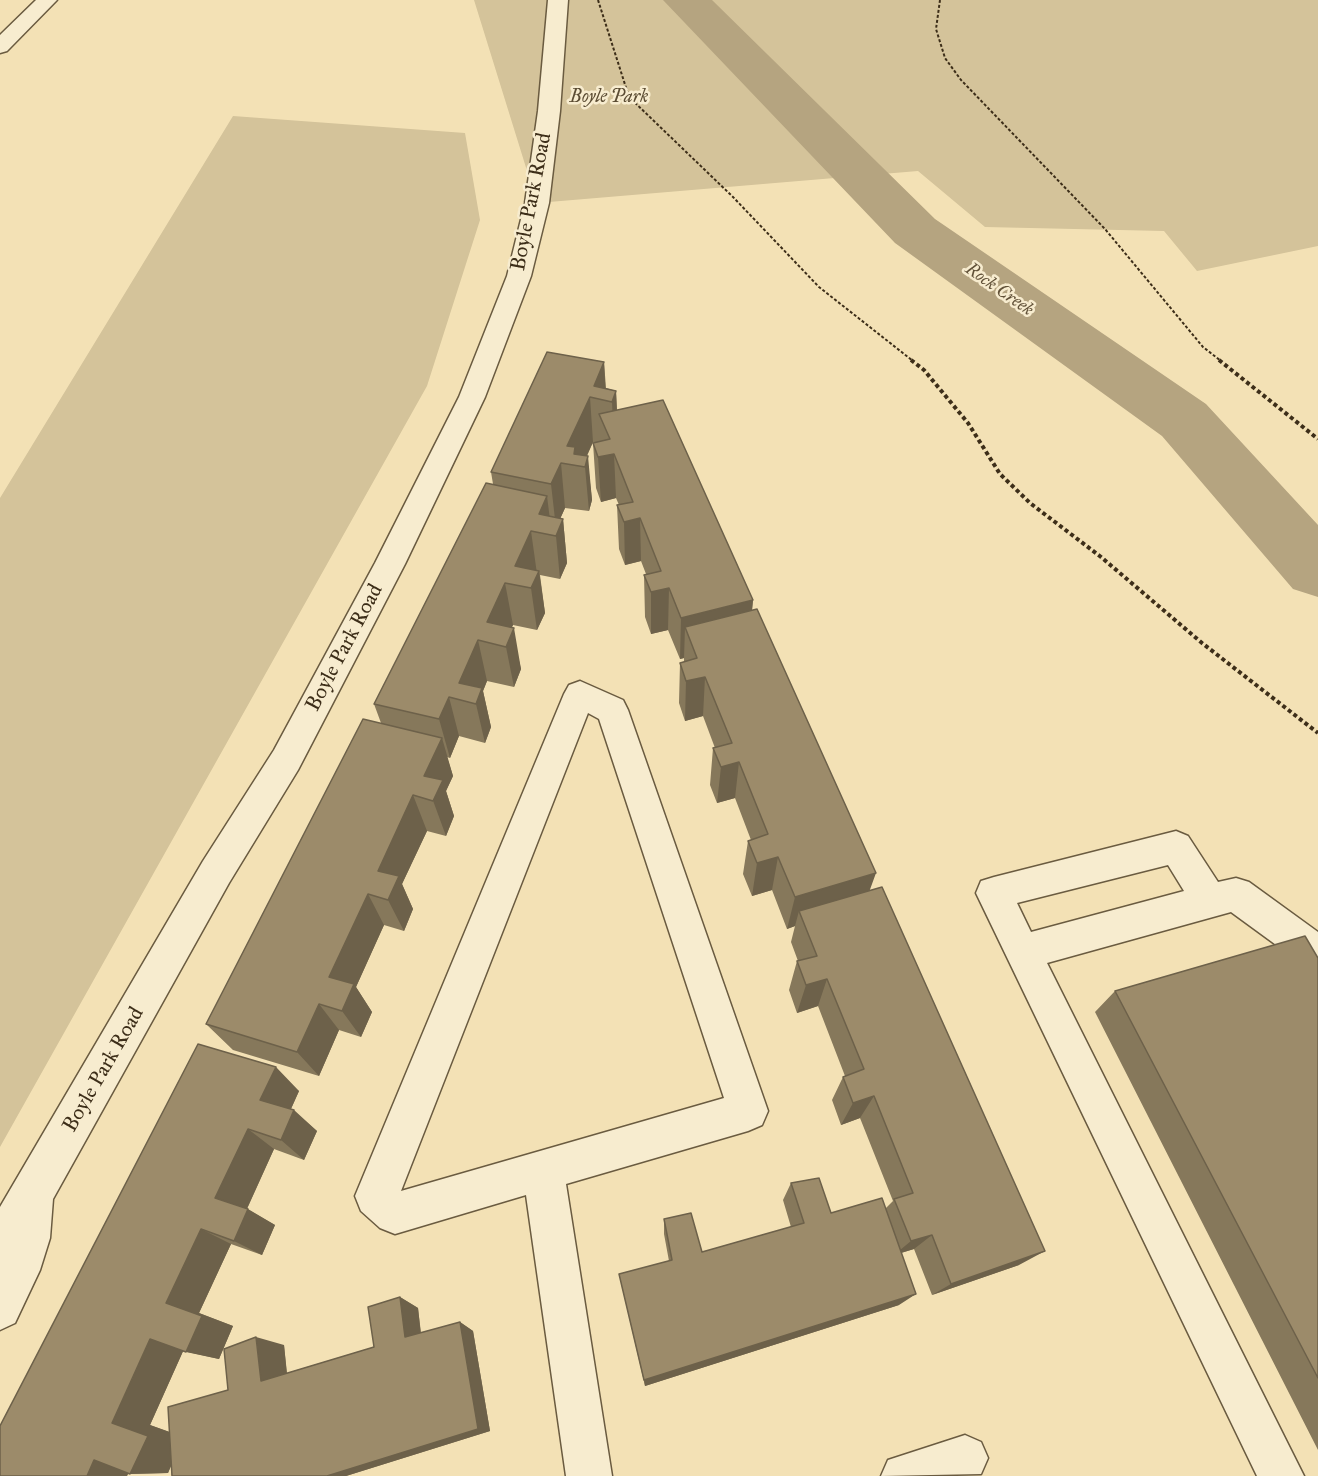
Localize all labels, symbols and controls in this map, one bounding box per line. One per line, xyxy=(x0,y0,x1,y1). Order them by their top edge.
park label: Boyle Park xyxy=(570,87,648,109)
street label: Boyle Park Road xyxy=(506,131,558,273)
water label: Rock Creek xyxy=(961,259,1037,321)
street label: Boyle Park Road xyxy=(301,580,389,716)
street label: Boyle Park Road xyxy=(58,1003,150,1137)

